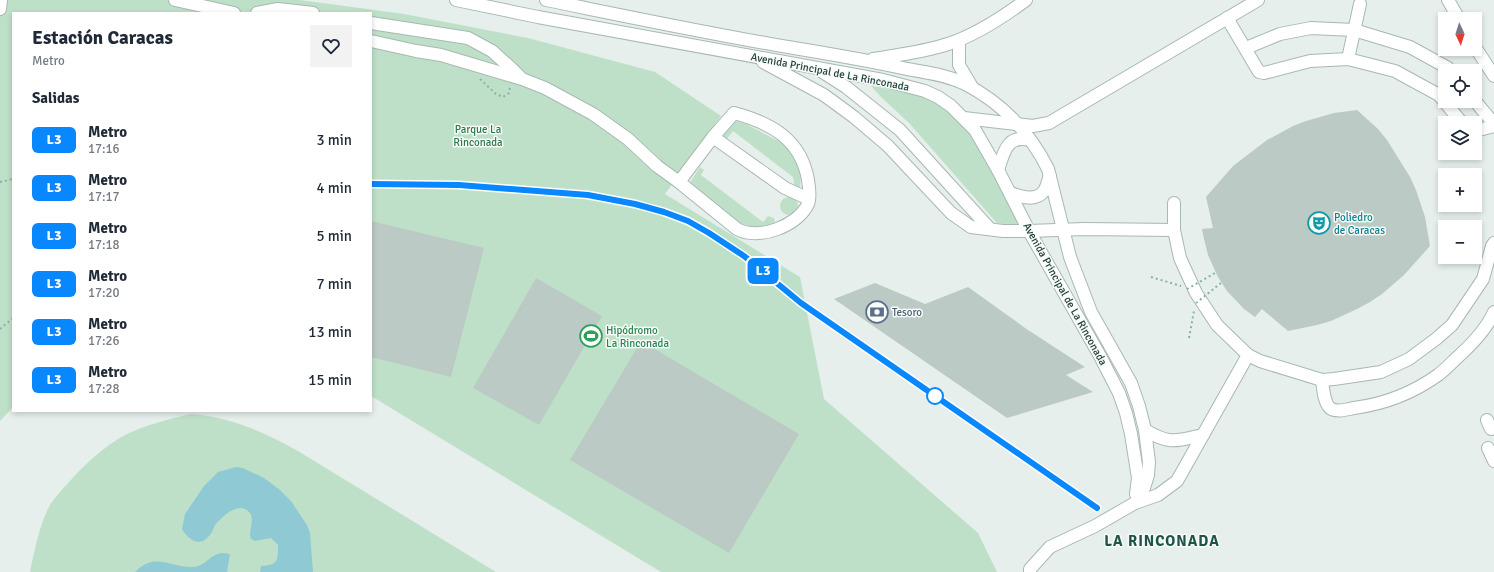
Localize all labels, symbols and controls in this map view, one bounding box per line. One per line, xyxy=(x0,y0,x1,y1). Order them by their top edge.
north arrow xyxy=(1438,12,1482,56)
map controls xyxy=(1438,12,1482,264)
button: heart xyxy=(310,25,352,67)
text: Estación Caracas xyxy=(32,26,173,50)
street label: Avenida Principal de La Rinconada xyxy=(750,50,911,94)
text: Metro xyxy=(32,53,65,69)
button: locate xyxy=(1438,64,1482,108)
text: Salidas xyxy=(32,89,79,107)
button: layers xyxy=(1438,116,1482,160)
text: Metro xyxy=(88,123,127,141)
park label: Parque La Rinconada xyxy=(453,123,503,149)
text: L3 xyxy=(47,131,61,148)
text: 3 min xyxy=(316,131,352,149)
text: 17:16 xyxy=(88,141,120,157)
button: + xyxy=(1438,168,1482,212)
text: Metro xyxy=(88,171,127,189)
text: L3 xyxy=(47,179,61,196)
text: 4 min xyxy=(316,179,352,197)
text: 17:17 xyxy=(88,189,120,205)
theatre icon: Poliedro de Caracas xyxy=(1306,210,1332,236)
place label: Poliedro de Caracas xyxy=(1334,211,1385,237)
text: Metro xyxy=(88,219,127,237)
street label: Avenida Principal de La Rinconada xyxy=(1020,220,1110,368)
button: − xyxy=(1438,220,1482,264)
text: L3 xyxy=(47,227,61,244)
text: 5 min xyxy=(316,227,352,245)
text: 17:18 xyxy=(88,237,120,253)
line badge: L3 xyxy=(745,258,781,284)
text: L3 xyxy=(756,262,770,279)
text: Metro xyxy=(88,267,127,285)
text: L3 xyxy=(47,275,61,292)
text: 7 min xyxy=(316,275,352,293)
text: 17:20 xyxy=(88,285,120,301)
bank icon: Tesoro xyxy=(864,299,890,325)
place label: Tesoro xyxy=(892,306,922,319)
text: Metro xyxy=(88,315,127,333)
text: L3 xyxy=(47,323,61,340)
text: 13 min xyxy=(308,323,352,341)
sports icon: Hipódromo La Rinconada xyxy=(578,323,604,349)
place label: Hipódromo La Rinconada xyxy=(606,324,669,350)
text: 17:26 xyxy=(88,333,120,349)
text: Metro xyxy=(88,363,127,381)
text: L3 xyxy=(47,371,61,388)
text: 15 min xyxy=(308,371,352,389)
text: 17:28 xyxy=(88,381,120,397)
unlabelled marker xyxy=(926,387,944,405)
district label: LA RINCONADA xyxy=(1104,532,1220,550)

